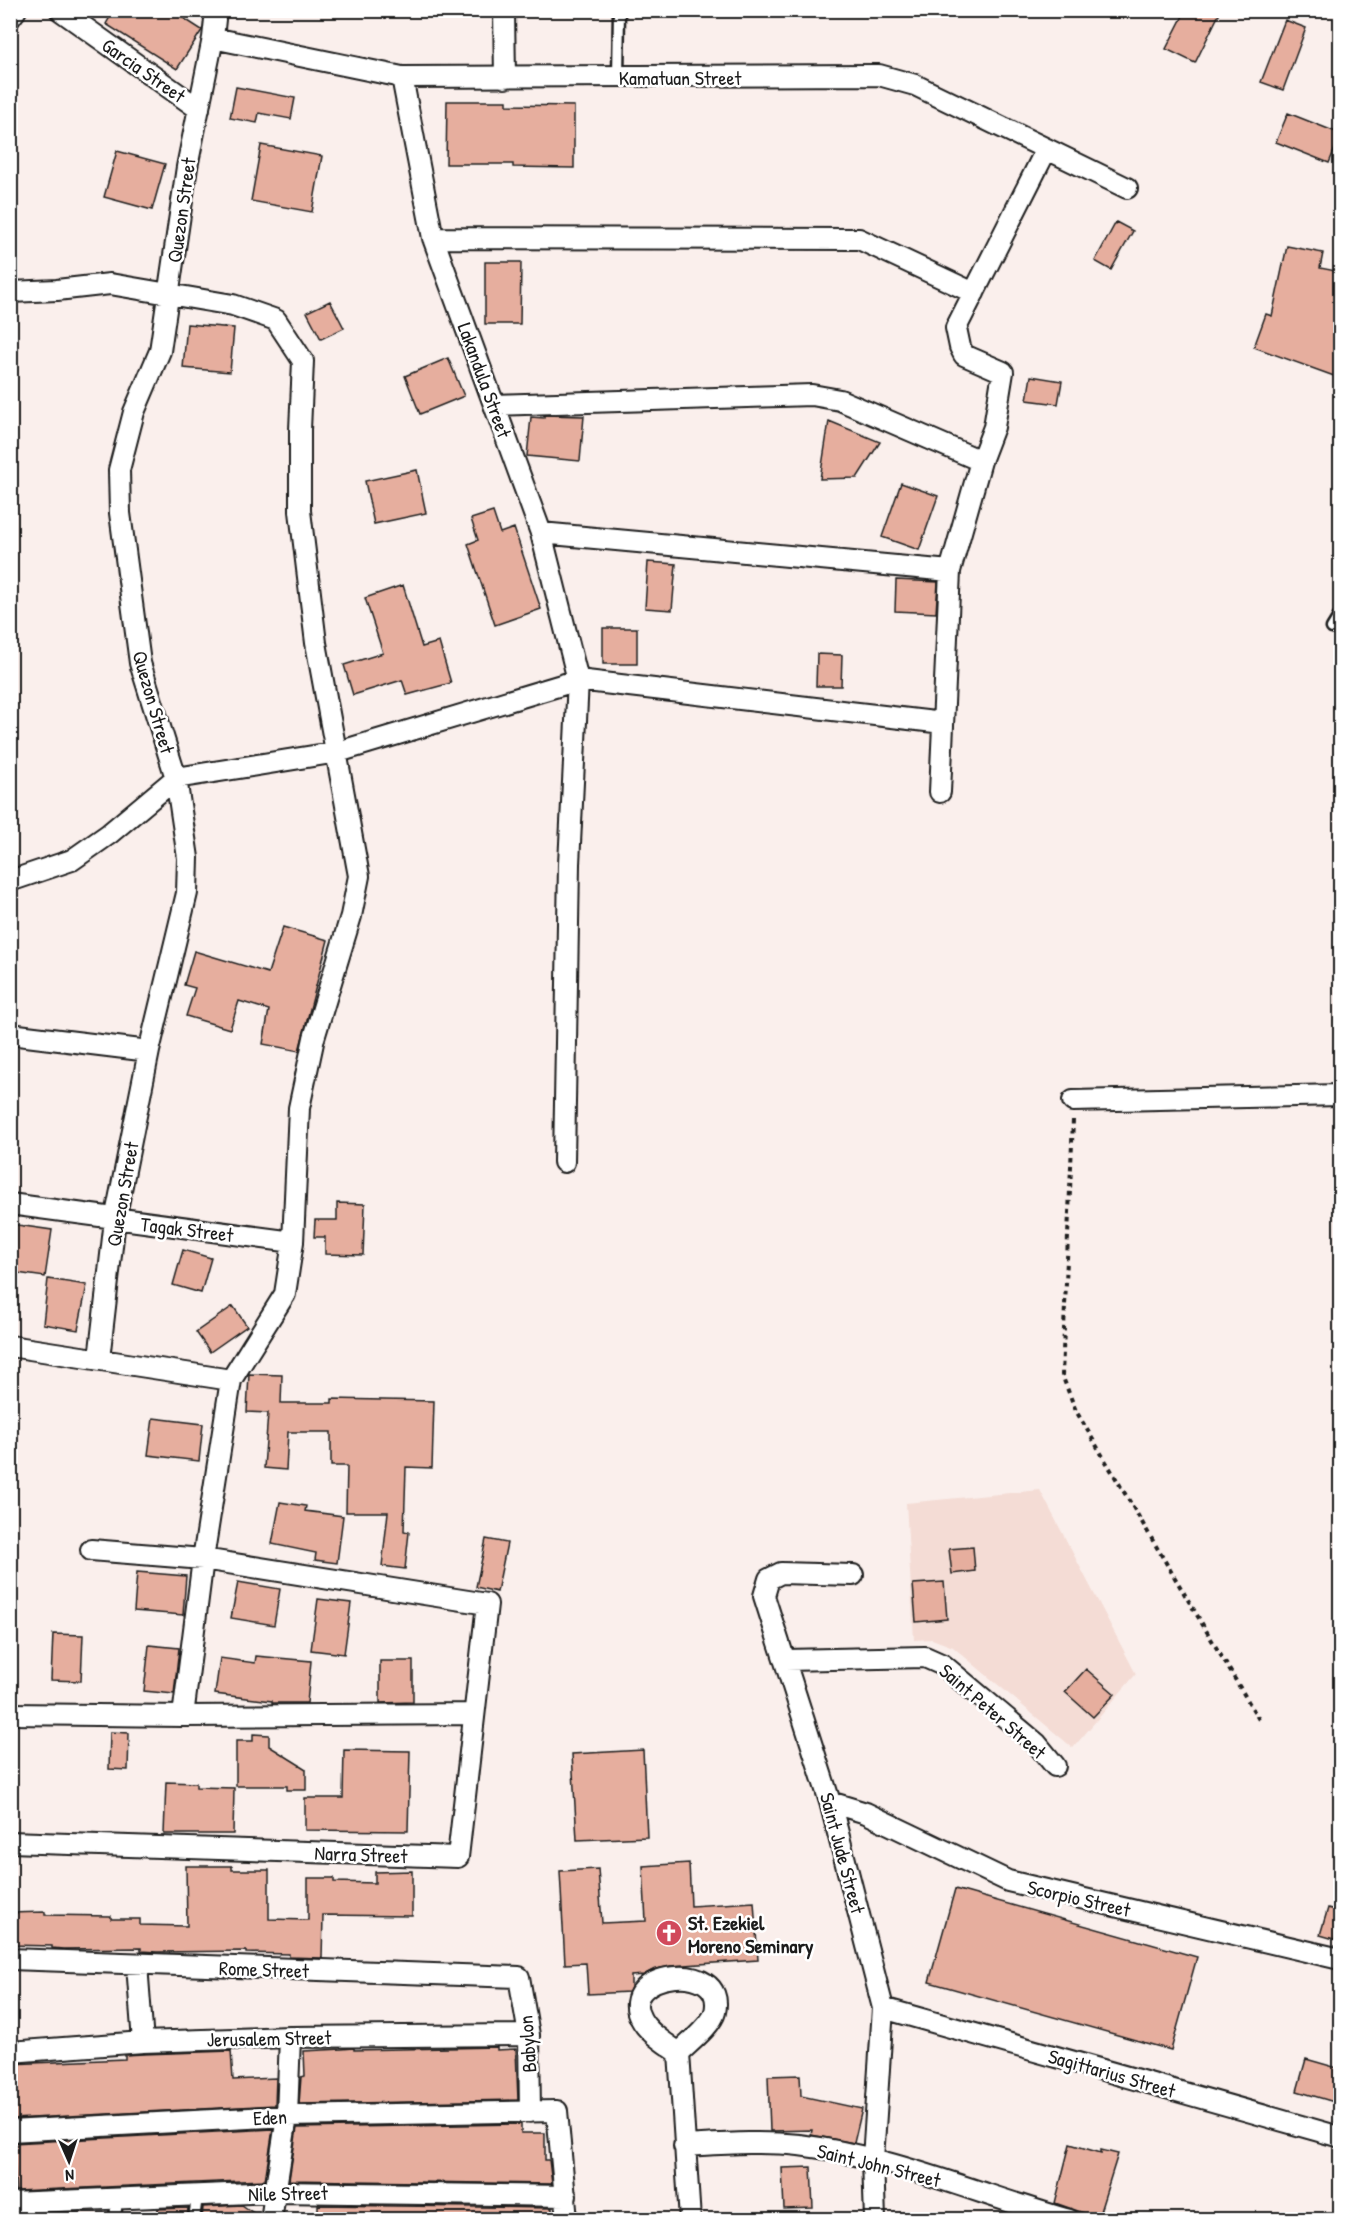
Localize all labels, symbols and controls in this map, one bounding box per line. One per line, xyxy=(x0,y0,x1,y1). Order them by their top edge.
street label: Garcia Street xyxy=(97,31,192,109)
street label: Kamatuan Street xyxy=(619,64,742,91)
street label: Quezon Street xyxy=(160,155,202,264)
street label: Lakandula Street xyxy=(452,319,519,442)
street label: Quezon Street xyxy=(126,647,182,758)
street label: Quezon Street xyxy=(100,1138,145,1248)
street label: Tagak Street xyxy=(139,1210,236,1248)
street label: Saint Peter Street xyxy=(934,1657,1053,1766)
street label: Saint Jude Street xyxy=(814,1789,872,1918)
street label: Narra Street xyxy=(314,1839,409,1869)
street label: Scorpio Street xyxy=(1025,1873,1134,1923)
place label: St. Ezekiel Moreno Seminary xyxy=(688,1909,814,1960)
church icon: St. Ezekiel Moreno Seminary xyxy=(654,1918,684,1948)
street label: Rome Street xyxy=(219,1954,310,1984)
street label: Babylon xyxy=(512,2015,542,2073)
street label: Jerusalem Street xyxy=(206,2023,333,2053)
street label: Sagittarius Street xyxy=(1045,2042,1180,2104)
street label: Eden xyxy=(252,2103,288,2131)
north arrow xyxy=(39,2131,99,2191)
street label: Saint John Street xyxy=(815,2137,945,2194)
text: N xyxy=(64,2165,75,2187)
street label: Nile Street xyxy=(248,2179,329,2207)

